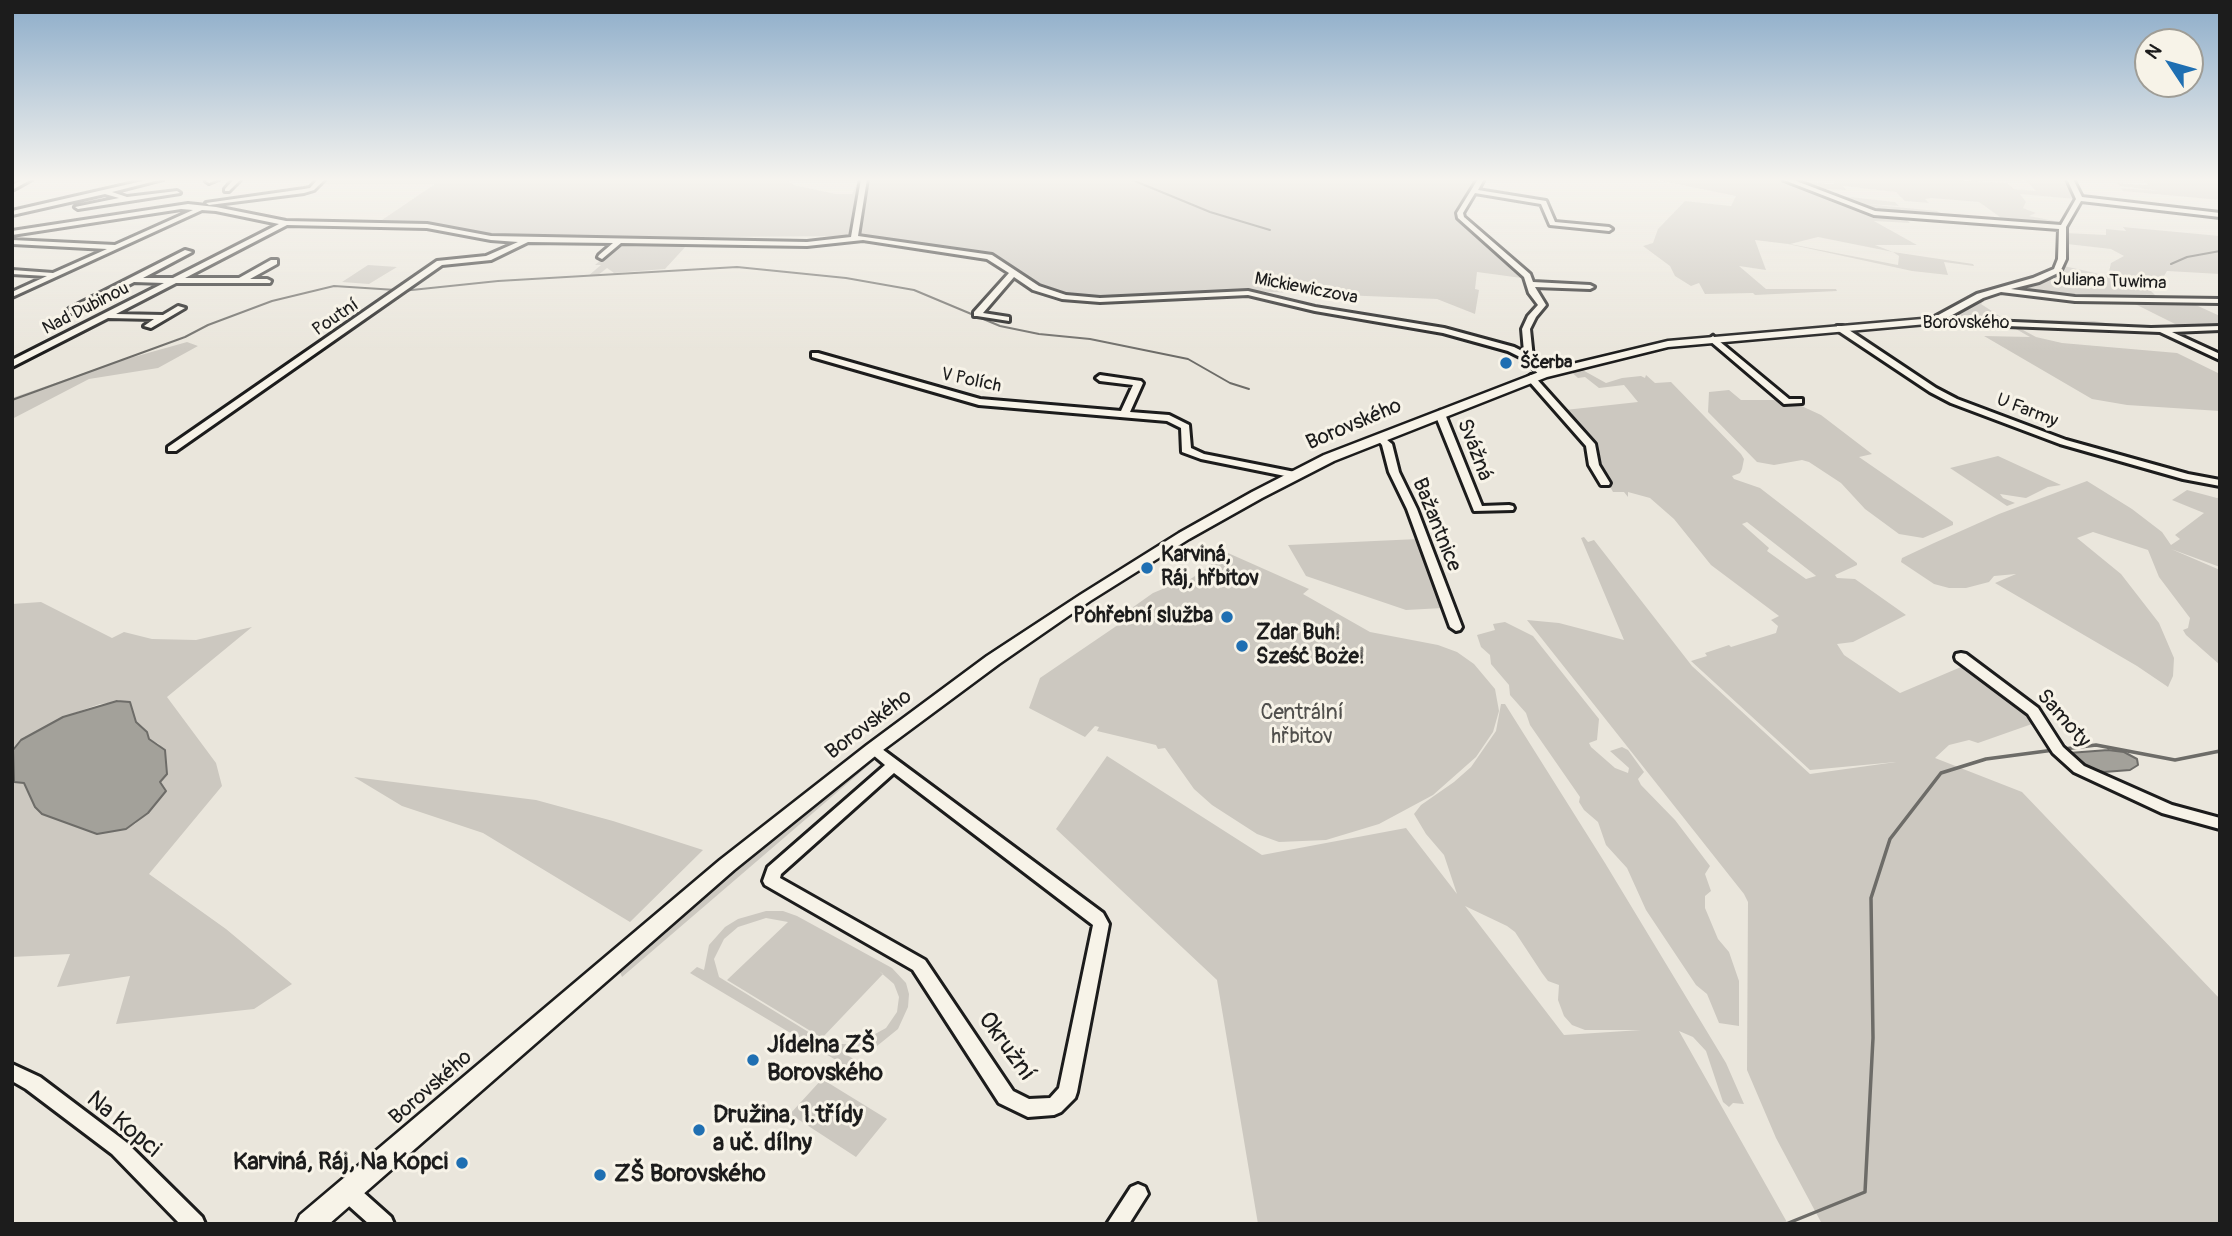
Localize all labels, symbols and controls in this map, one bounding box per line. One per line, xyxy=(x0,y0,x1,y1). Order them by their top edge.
north arrow xyxy=(2134,28,2204,98)
text: N xyxy=(2140,40,2167,64)
street label: Mickiewiczova xyxy=(1252,268,1360,310)
street label: Juliana Tuwima xyxy=(2053,269,2167,295)
street label: Nad Dubinou xyxy=(39,278,133,340)
street label: Poutní xyxy=(309,295,363,341)
street label: Borovského xyxy=(1923,312,2009,334)
place label: Ščerba xyxy=(1520,352,1572,374)
marker: Ščerba xyxy=(1498,355,1514,371)
street label: V Polích xyxy=(939,364,1003,398)
street label: U Farmy xyxy=(1993,389,2061,433)
street label: Borovského xyxy=(1302,394,1406,456)
street label: Svážná xyxy=(1451,416,1497,484)
street label: Bažantnice xyxy=(1406,475,1466,575)
place label: Karviná, Ráj, hřbitov xyxy=(1161,543,1259,593)
marker: Karviná, Ráj, hřbitov xyxy=(1139,560,1155,576)
place label: Pohřební služba xyxy=(1073,604,1213,630)
marker: Pohřební služba xyxy=(1219,609,1235,625)
place label: Zdar Buh! Sześć Boże! xyxy=(1256,621,1365,671)
marker: Zdar Buh! Sześć Boże! xyxy=(1234,638,1250,654)
street label: Borovského xyxy=(821,684,917,766)
street label: Samoty xyxy=(2031,685,2095,753)
park label: Centrální hřbitov xyxy=(1260,701,1344,751)
street label: Okružní xyxy=(971,1007,1041,1087)
place label: Jídelna ZŠ Borovského xyxy=(767,1032,883,1088)
street label: Borovského xyxy=(384,1045,478,1131)
marker: Jídelna ZŠ Borovského xyxy=(745,1052,761,1068)
street label: Na Kopci xyxy=(80,1086,166,1164)
place label: Družina, 1.třídy a uč. dílny xyxy=(713,1102,863,1158)
marker: Družina, 1.třídy a uč. dílny xyxy=(691,1122,707,1138)
place label: Karviná, Ráj, Na Kopci xyxy=(233,1149,448,1177)
marker: Karviná, Ráj, Na Kopci xyxy=(454,1155,470,1171)
place label: ZŠ Borovského xyxy=(614,1161,766,1189)
marker: ZŠ Borovského xyxy=(592,1167,608,1183)

